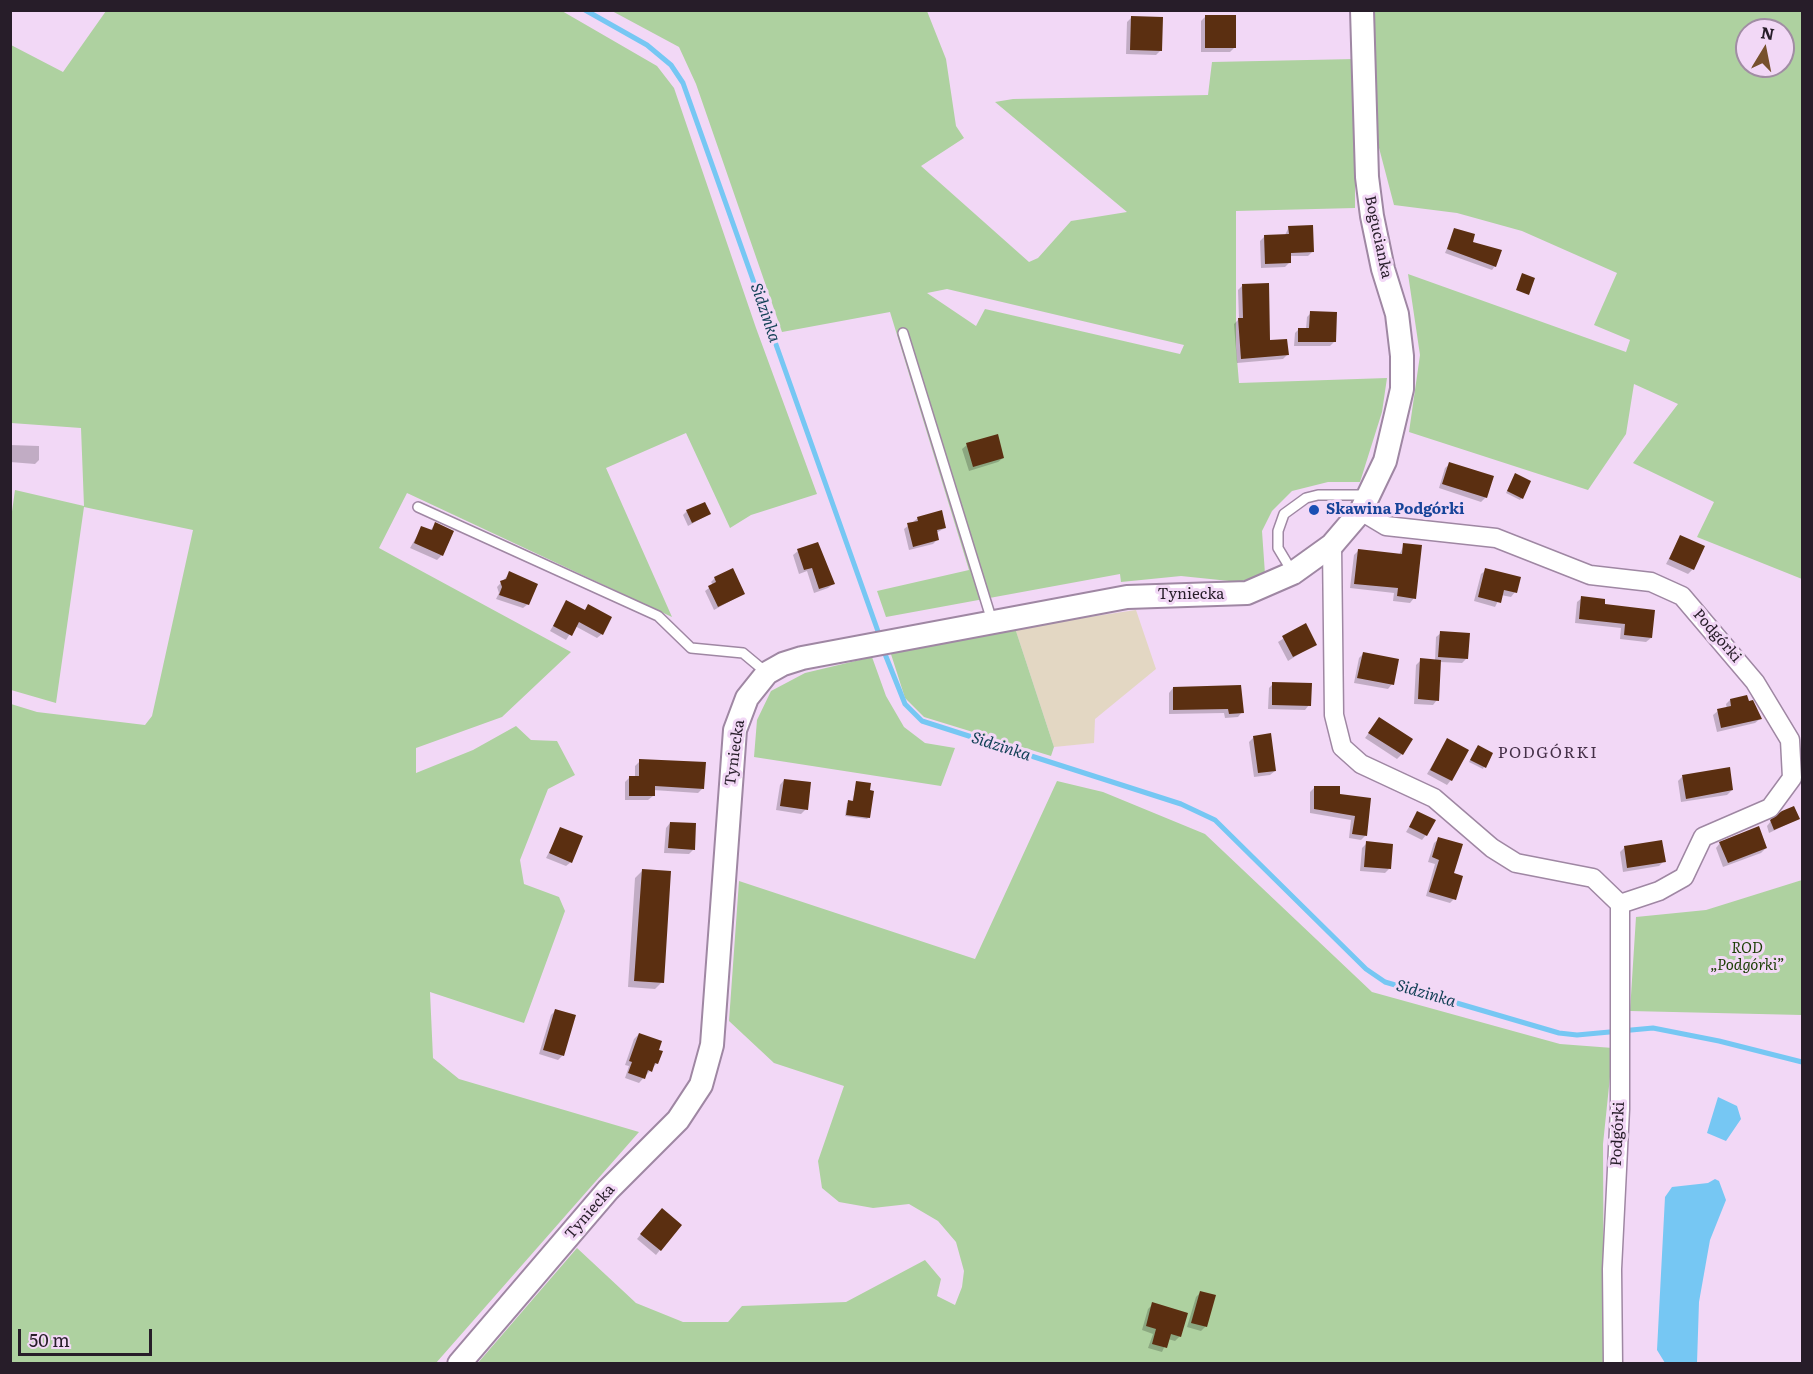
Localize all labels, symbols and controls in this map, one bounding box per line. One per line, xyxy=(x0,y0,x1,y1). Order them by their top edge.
north arrow xyxy=(1735,18,1795,78)
text: N xyxy=(1759,19,1776,45)
street label: Bogucianka xyxy=(1360,194,1396,280)
water label: Sidzinka xyxy=(746,281,784,345)
place label: Skawina Podgórki xyxy=(1326,501,1465,519)
marker: Skawina Podgórki xyxy=(1307,503,1321,517)
street label: Tyniecka xyxy=(1158,586,1224,604)
street label: Podgórki xyxy=(1689,606,1745,666)
street label: Tyniecka xyxy=(721,719,749,787)
water label: Sidzinka xyxy=(969,728,1033,766)
district label: PODGÓRKI xyxy=(1498,743,1598,763)
park label: ROD „Podgórki” xyxy=(1710,940,1784,975)
water label: Sidzinka xyxy=(1394,976,1458,1012)
street label: Podgórki xyxy=(1607,1101,1629,1167)
street label: Tyniecka xyxy=(561,1181,619,1243)
scale bar xyxy=(21,1317,154,1355)
text: 50 m xyxy=(29,1326,70,1353)

